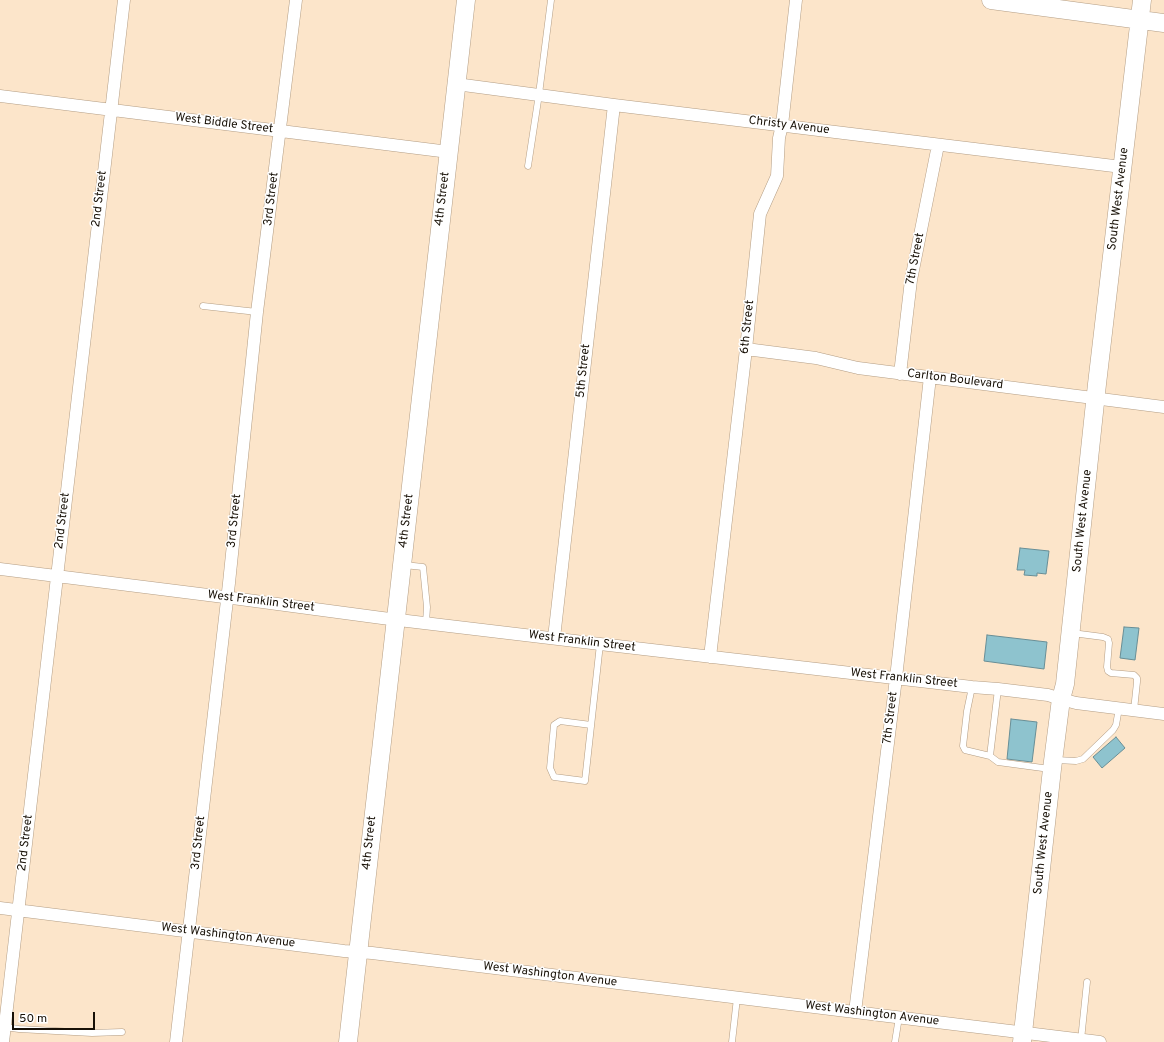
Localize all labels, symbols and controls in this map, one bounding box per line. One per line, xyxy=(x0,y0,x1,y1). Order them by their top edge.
street label: West Biddle Street xyxy=(174,111,274,137)
street label: Christy Avenue xyxy=(748,114,830,138)
street label: South West Avenue xyxy=(1106,147,1132,251)
street label: 2nd Street xyxy=(89,170,111,228)
street label: 3rd Street xyxy=(262,171,282,227)
street label: 4th Street xyxy=(433,171,453,227)
street label: 7th Street xyxy=(904,232,928,286)
street label: 6th Street xyxy=(738,299,758,355)
street label: 5th Street xyxy=(574,343,594,399)
street label: Carlton Boulevard xyxy=(906,367,1004,393)
street label: South West Avenue xyxy=(1070,469,1096,573)
street label: 2nd Street xyxy=(52,492,74,550)
street label: 3rd Street xyxy=(225,493,245,549)
street label: 4th Street xyxy=(397,493,417,549)
street label: West Franklin Street xyxy=(207,588,315,616)
street label: West Franklin Street xyxy=(528,628,636,656)
street label: West Franklin Street xyxy=(850,666,958,692)
street label: 7th Street xyxy=(881,691,901,745)
street label: South West Avenue xyxy=(1031,791,1057,895)
street label: 2nd Street xyxy=(15,814,37,872)
street label: 3rd Street xyxy=(189,815,209,871)
street label: 4th Street xyxy=(360,815,380,871)
street label: West Washington Avenue xyxy=(160,921,296,951)
street label: West Washington Avenue xyxy=(482,960,618,990)
street label: West Washington Avenue xyxy=(804,999,940,1029)
scale bar xyxy=(14,1004,97,1030)
text: 50 m xyxy=(19,1011,47,1027)

